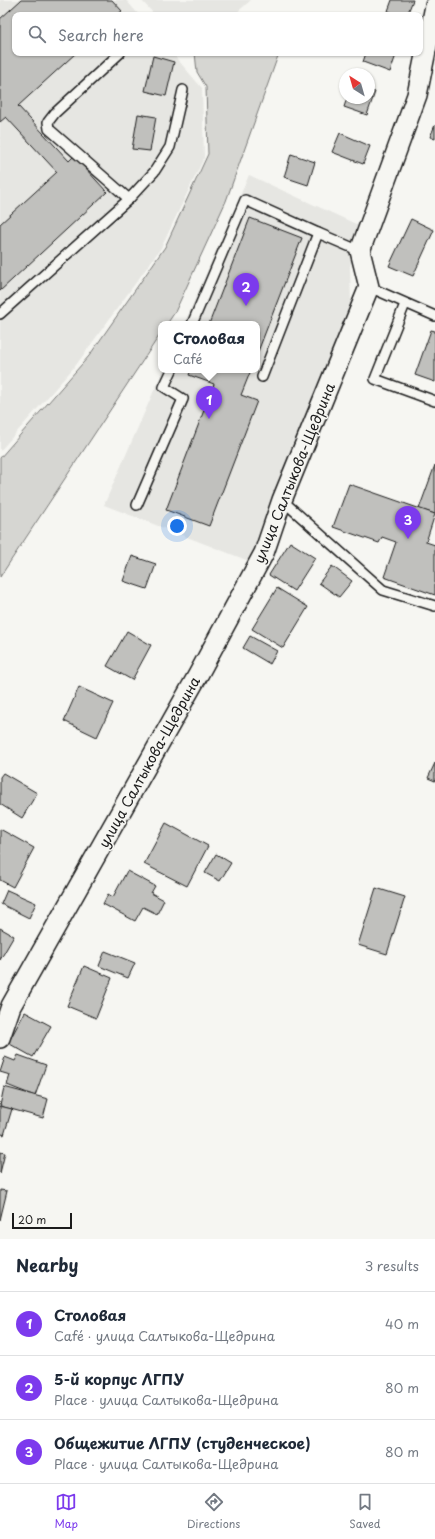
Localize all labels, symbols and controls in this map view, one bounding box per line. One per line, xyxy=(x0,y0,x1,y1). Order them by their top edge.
search box xyxy=(12,12,423,56)
icon: search xyxy=(26,23,48,45)
text: Search here xyxy=(58,23,144,46)
north arrow xyxy=(339,68,375,104)
pin: 2 xyxy=(233,273,259,306)
popup xyxy=(158,321,260,373)
text: Столовая xyxy=(173,326,245,349)
text: Café xyxy=(173,349,202,368)
street label: улица Салтыкова-Щедрина xyxy=(248,379,340,566)
pin: 1 xyxy=(196,386,222,419)
pin: 3 xyxy=(395,506,421,539)
your location xyxy=(167,516,187,536)
street label: улица Салтыкова-Щедрина xyxy=(93,672,205,852)
scale bar xyxy=(12,1211,72,1230)
text: 20 m xyxy=(18,1211,46,1228)
text: Nearby xyxy=(16,1252,78,1278)
text: 3 results xyxy=(365,1256,419,1275)
text: Столовая xyxy=(54,1303,126,1326)
text: 1 xyxy=(26,1314,32,1333)
text: 40 m xyxy=(385,1314,419,1333)
text: Café · улица Салтыкова-Щедрина xyxy=(54,1326,275,1345)
text: 5-й корпус ЛГПУ xyxy=(54,1367,184,1390)
text: 2 xyxy=(24,1378,34,1397)
text: 80 m xyxy=(385,1378,419,1397)
text: Place · улица Салтыкова-Щедрина xyxy=(54,1390,279,1409)
text: Общежитие ЛГПУ (студенческое) xyxy=(54,1431,311,1454)
text: 3 xyxy=(25,1442,33,1461)
text: 80 m xyxy=(385,1442,419,1461)
text: Place · улица Салтыкова-Щедрина xyxy=(54,1454,279,1473)
tab: Map xyxy=(54,1491,78,1532)
tab: Directions xyxy=(187,1491,240,1532)
tab: Saved xyxy=(349,1491,381,1532)

